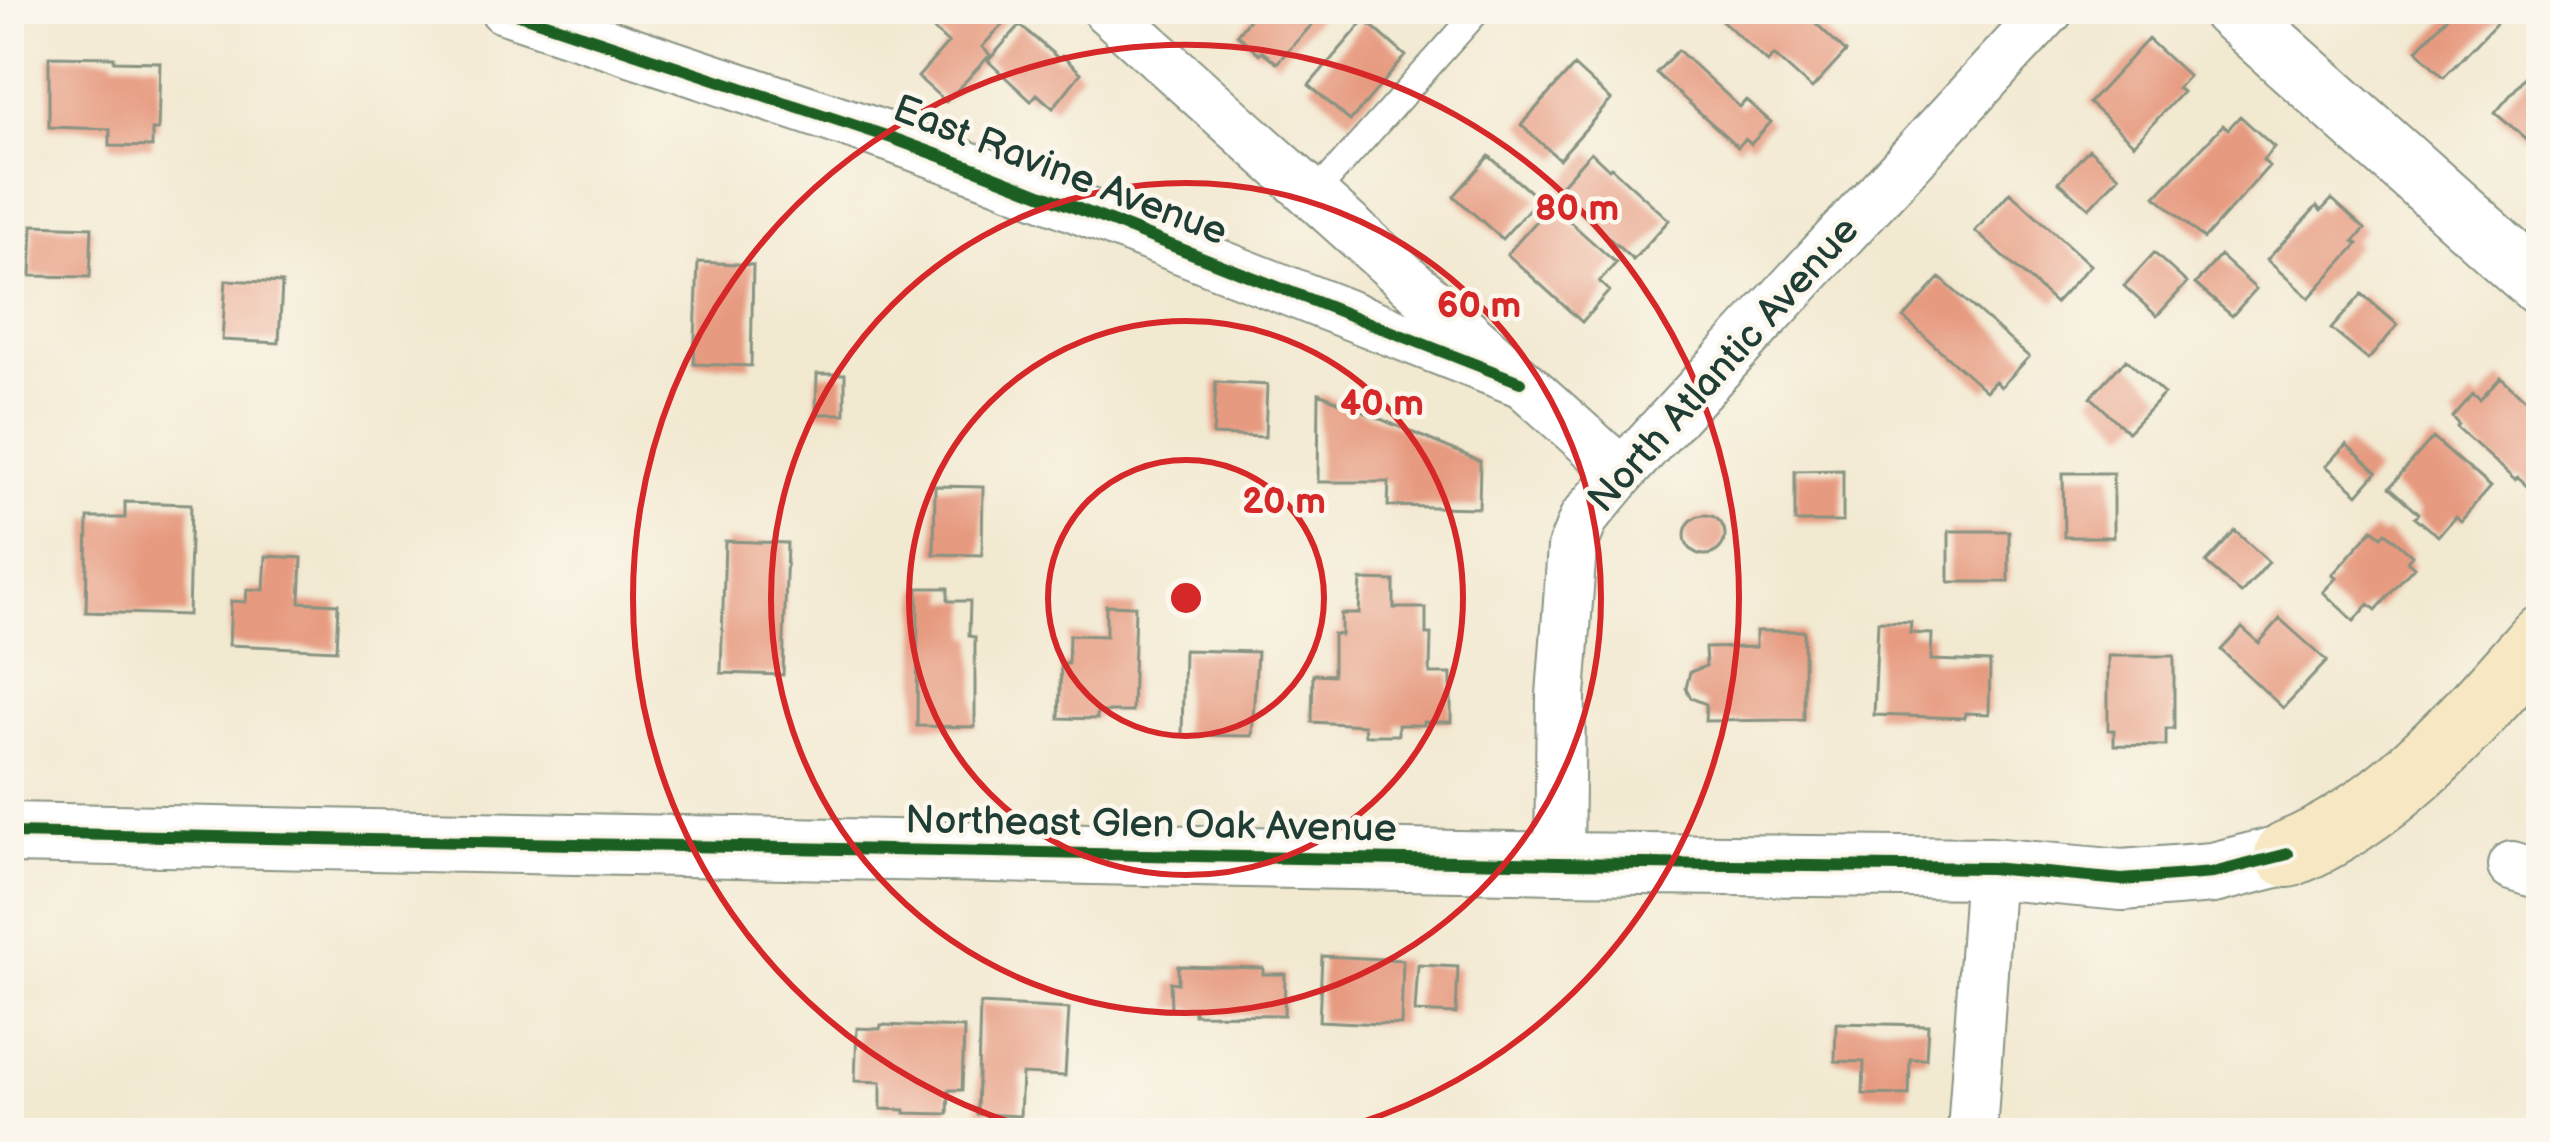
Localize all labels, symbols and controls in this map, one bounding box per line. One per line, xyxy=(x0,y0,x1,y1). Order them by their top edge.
street label: East Ravine Avenue xyxy=(886,86,1234,256)
text: 80 m xyxy=(1535,188,1619,231)
street label: North Atlantic Avenue xyxy=(1579,207,1869,523)
text: 60 m xyxy=(1437,285,1521,328)
text: 40 m xyxy=(1340,383,1424,426)
text: 20 m xyxy=(1242,481,1326,524)
centre of rings xyxy=(1165,577,1207,619)
street label: Northeast Glen Oak Avenue xyxy=(905,797,1397,853)

